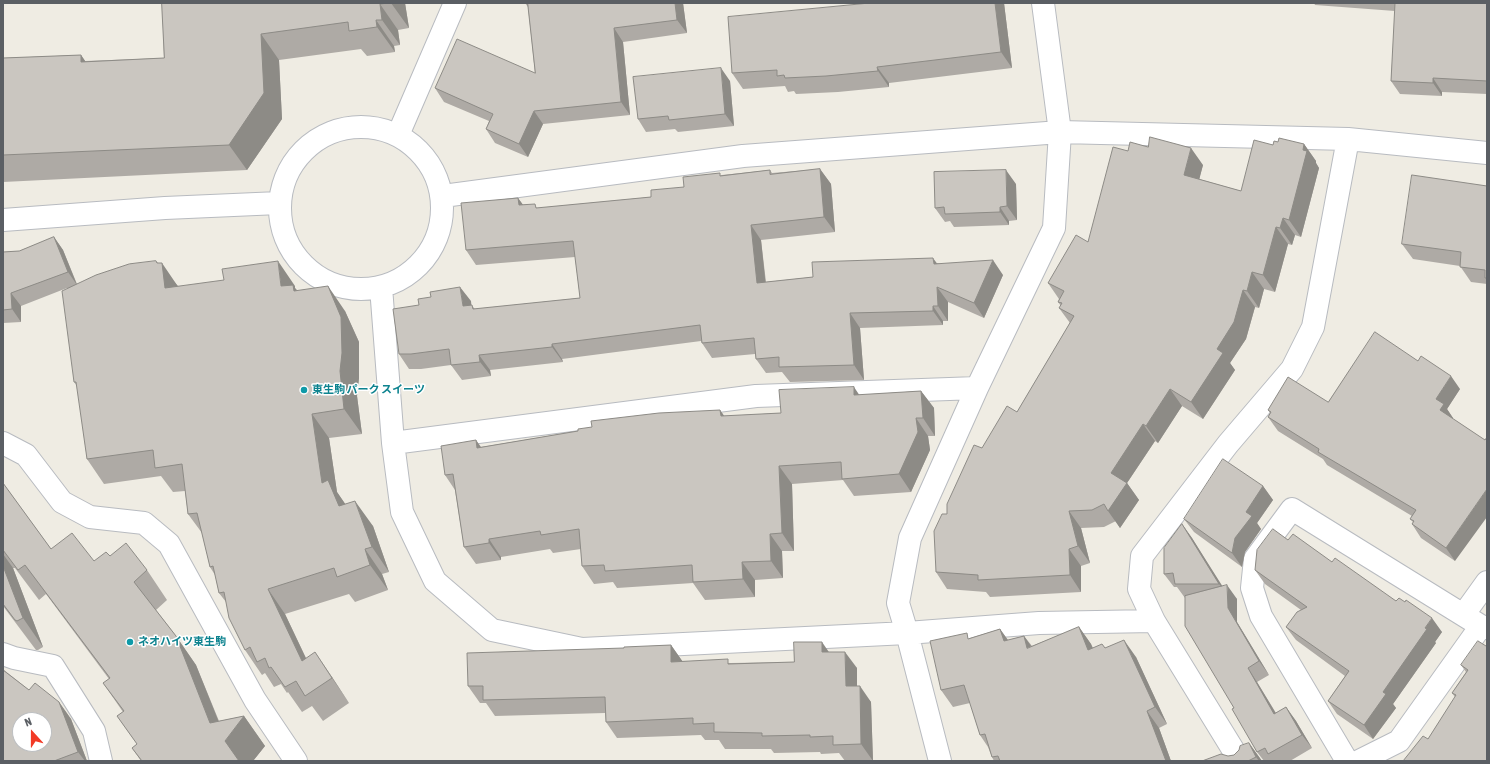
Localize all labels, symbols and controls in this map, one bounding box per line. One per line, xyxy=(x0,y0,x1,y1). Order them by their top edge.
place label: 東生駒 パーク スイーツ xyxy=(312,383,425,397)
marker: 東生駒 パーク スイーツ xyxy=(299,385,309,395)
place label: ネオハイツ東生駒 xyxy=(138,635,226,649)
marker: ネオハイツ東生駒 xyxy=(125,637,135,647)
north arrow xyxy=(12,712,52,752)
text: N xyxy=(23,715,33,728)

